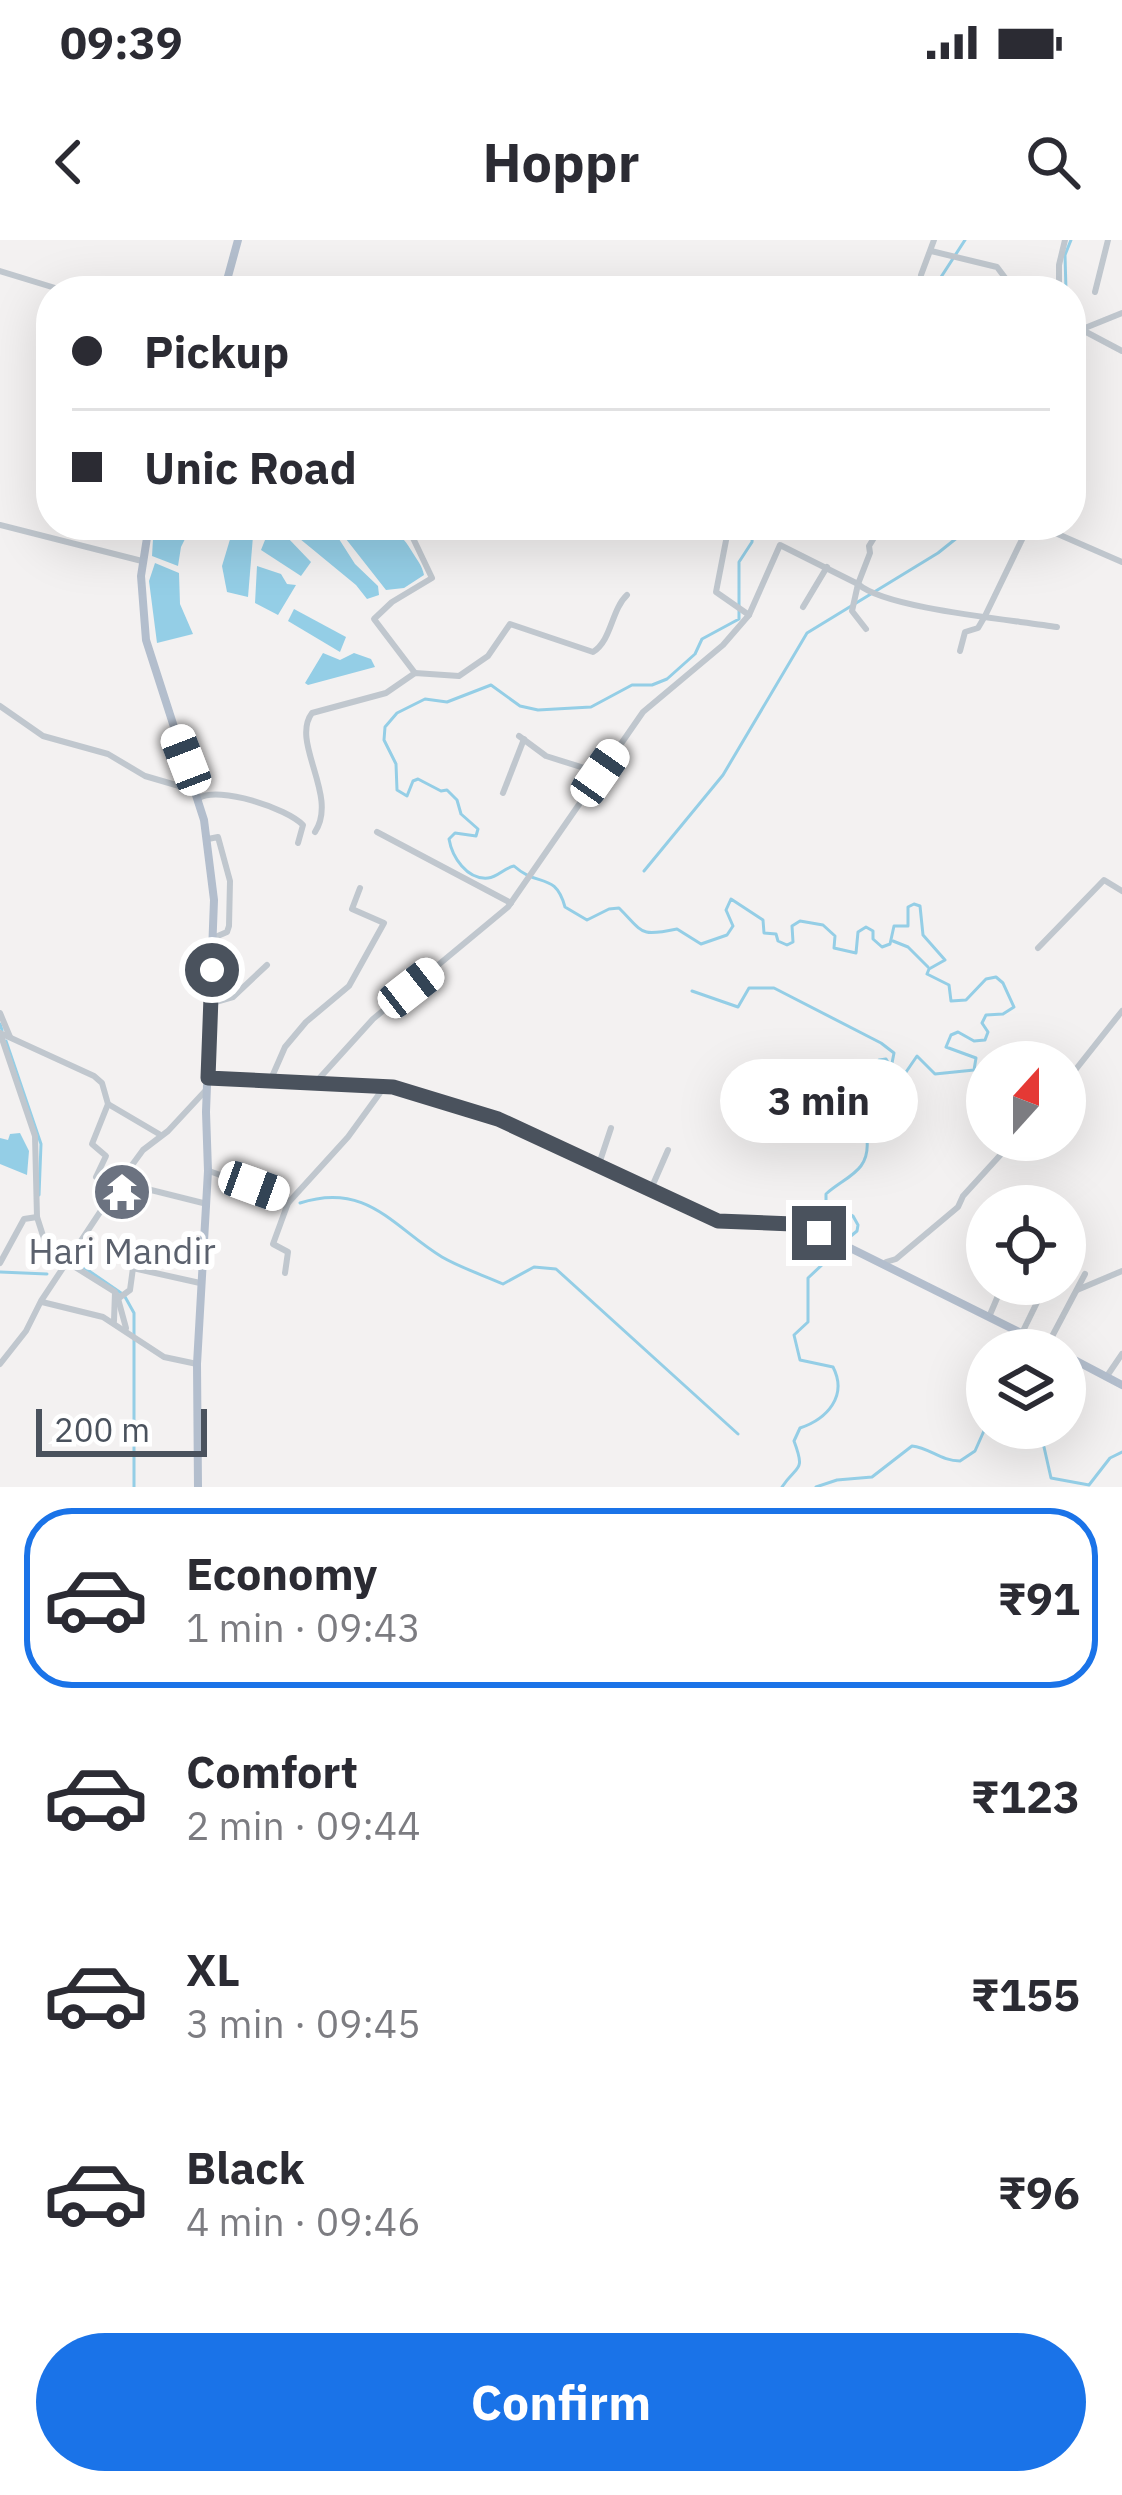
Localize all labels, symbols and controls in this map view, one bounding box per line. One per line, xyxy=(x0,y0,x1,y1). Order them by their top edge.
text: 09:39 xyxy=(60,13,183,71)
text: Hoppr xyxy=(482,127,640,197)
icon: back xyxy=(36,129,102,195)
icon: search xyxy=(1020,129,1086,195)
text: Pickup xyxy=(144,322,289,380)
text: Unic Road xyxy=(144,438,357,496)
car xyxy=(156,720,216,800)
car xyxy=(565,733,635,813)
route start xyxy=(185,943,239,997)
car xyxy=(372,952,450,1024)
north arrow xyxy=(966,1041,1086,1161)
map controls xyxy=(966,1041,1086,1449)
callout: 3 min xyxy=(720,1059,918,1143)
text: 3 min xyxy=(768,1075,870,1126)
car xyxy=(214,1157,294,1215)
temple icon: Hari Mandir xyxy=(91,1161,153,1223)
button: locate xyxy=(966,1185,1086,1305)
route end xyxy=(792,1206,846,1260)
place label: Hari Mandir xyxy=(28,1227,216,1274)
button: layers xyxy=(966,1329,1086,1449)
scale bar xyxy=(36,1403,207,1456)
text: 200 m xyxy=(54,1408,150,1451)
icon: car xyxy=(42,1544,150,1652)
text: Economy xyxy=(186,1544,377,1602)
text: ₹91 xyxy=(998,1569,1080,1627)
text: 1 min · 09:43 xyxy=(186,1602,421,1653)
icon: car xyxy=(42,1742,150,1850)
text: Comfort xyxy=(186,1742,358,1800)
text: ₹123 xyxy=(971,1767,1080,1825)
text: 2 min · 09:44 xyxy=(186,1800,421,1851)
icon: car xyxy=(42,1940,150,2048)
text: XL xyxy=(186,1940,240,1998)
text: ₹155 xyxy=(971,1965,1080,2023)
text: 3 min · 09:45 xyxy=(186,1998,421,2049)
icon: car xyxy=(42,2138,150,2246)
text: Black xyxy=(186,2138,305,2196)
text: ₹96 xyxy=(998,2163,1080,2221)
text: 4 min · 09:46 xyxy=(186,2196,421,2247)
button: Confirm xyxy=(36,2333,1086,2471)

